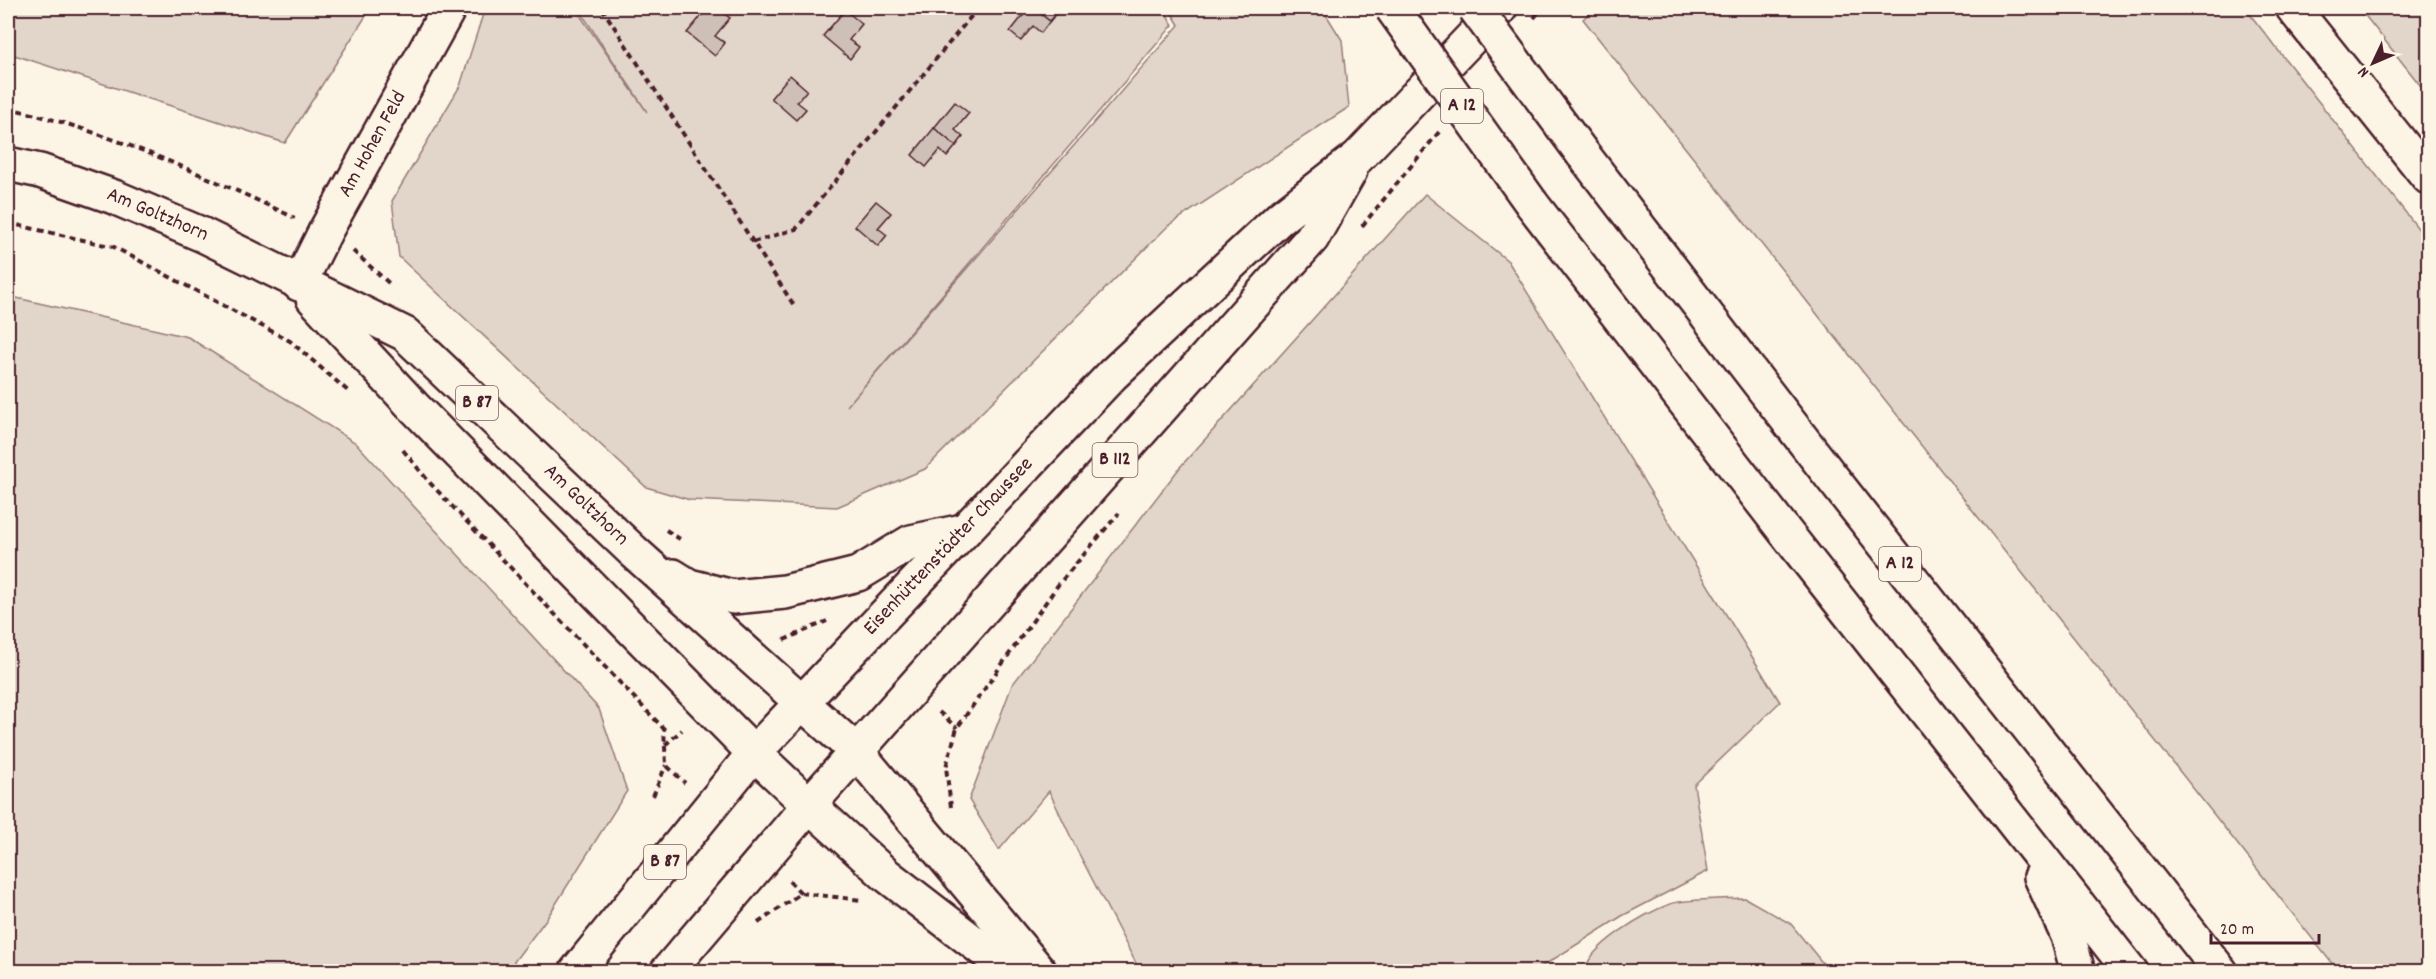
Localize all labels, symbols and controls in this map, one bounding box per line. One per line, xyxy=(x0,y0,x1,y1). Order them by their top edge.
north arrow xyxy=(2343,33,2403,93)
text: N xyxy=(2353,61,2375,83)
street label: Am Hohen Feld xyxy=(332,86,415,203)
road number: A 12 xyxy=(1441,89,1483,123)
street label: Am Goltzhorn xyxy=(102,180,213,250)
road number: B 87 xyxy=(456,386,498,420)
road number: B 112 xyxy=(1092,443,1138,477)
street label: Eisenhüttenstädter Chaussee xyxy=(857,451,1041,643)
street label: Am Goltzhorn xyxy=(536,458,635,554)
road number: A 12 xyxy=(1879,547,1921,581)
road number: B 87 xyxy=(644,845,686,879)
scale bar xyxy=(2211,907,2319,945)
text: 20 m xyxy=(2220,918,2254,943)

